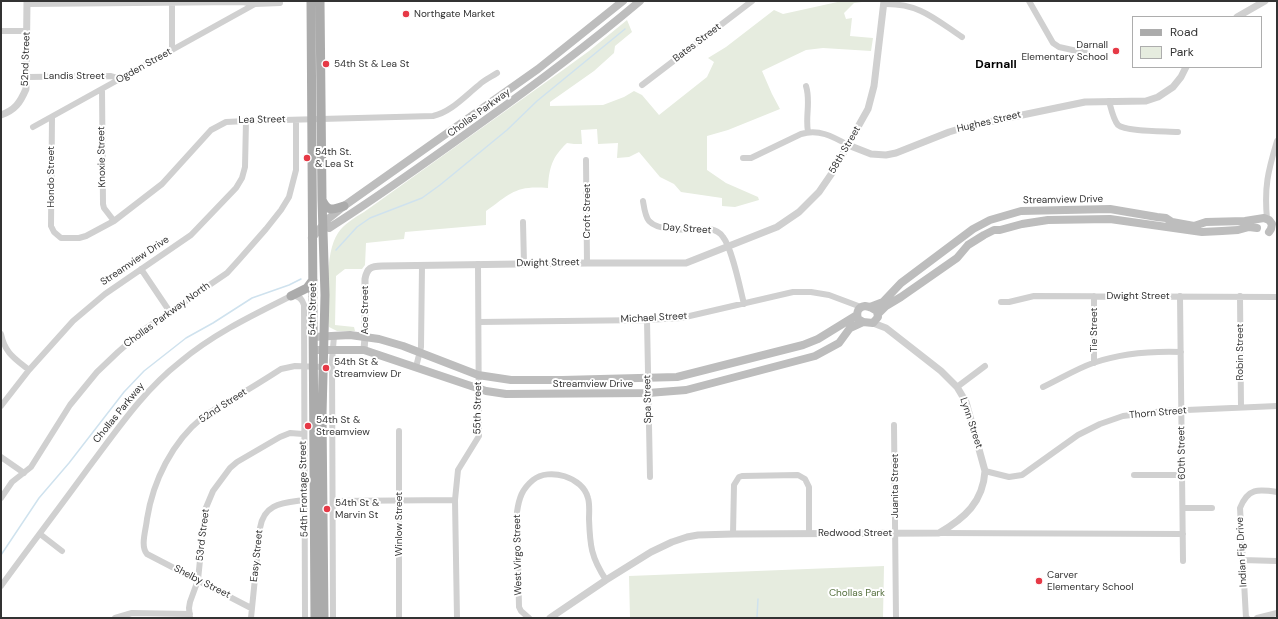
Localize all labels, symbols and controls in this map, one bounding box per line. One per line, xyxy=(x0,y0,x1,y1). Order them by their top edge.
place label: Northgate Market xyxy=(414,8,495,20)
marker: Northgate Market xyxy=(401,9,411,19)
legend xyxy=(1132,16,1262,68)
street label: Bates Street xyxy=(671,21,723,65)
text: Road xyxy=(1170,24,1198,40)
street label: 52nd Street xyxy=(19,31,33,87)
place label: Darnall Elementary School xyxy=(1021,39,1108,62)
text: Park xyxy=(1170,44,1194,60)
street label: Ogden Street xyxy=(114,46,174,86)
marker: Darnall Elementary School xyxy=(1111,46,1121,56)
place label: 54th St & Lea St xyxy=(334,58,409,70)
district label: Darnall xyxy=(975,58,1017,72)
marker: 54th St & Lea St xyxy=(321,59,331,69)
street label: Landis Street xyxy=(43,70,105,82)
street label: Chollas Parkway xyxy=(445,86,513,140)
street label: Hughes Street xyxy=(956,109,1022,135)
street label: Lea Street xyxy=(238,114,286,126)
street label: 58th Street xyxy=(827,124,863,176)
street label: Knoxie Street xyxy=(95,126,109,188)
street label: Hondo Street xyxy=(45,146,57,208)
place label: 54th St. & Lea St xyxy=(315,146,354,170)
marker: 54th St. & Lea St xyxy=(302,153,312,163)
street label: Croft Street xyxy=(581,184,593,238)
street label: Streamview Drive xyxy=(1023,193,1103,207)
street label: Day Street xyxy=(662,221,712,237)
street label: Streamview Drive xyxy=(98,234,172,288)
street label: Dwight Street xyxy=(516,256,580,270)
street label: Chollas Parkway North xyxy=(122,280,212,350)
street label: 54th Street xyxy=(307,282,319,336)
street label: Ace Street xyxy=(359,286,371,334)
street label: Dwight Street xyxy=(1106,290,1170,302)
street label: Tie Street xyxy=(1088,308,1100,352)
street label: Michael Street xyxy=(620,310,688,326)
street label: Robin Street xyxy=(1234,324,1246,380)
place label: 54th St & Streamview Dr xyxy=(334,356,401,380)
marker: 54th St & Streamview Dr xyxy=(321,363,331,373)
street label: Spa Street xyxy=(642,375,654,423)
street label: Streamview Drive xyxy=(553,378,633,390)
street label: Chollas Parkway xyxy=(91,380,147,446)
street label: 55th Street xyxy=(472,381,484,435)
street label: 52nd Street xyxy=(197,386,249,426)
street label: Lynn Street xyxy=(957,396,985,450)
street label: Thorn Street xyxy=(1129,405,1187,421)
place label: 54th St & Streamview xyxy=(316,414,370,438)
marker: 54th St & Streamview xyxy=(303,421,313,431)
street label: 60th Street xyxy=(1176,426,1188,480)
street label: 54th Frontage Street xyxy=(297,441,311,537)
street label: Juanita Street xyxy=(889,454,901,518)
street label: Winlow Street xyxy=(393,492,405,556)
place label: 54th St & Marvin St xyxy=(335,497,379,520)
marker: 54th St & Marvin St xyxy=(322,504,332,514)
street label: 53rd Street xyxy=(194,508,212,562)
street label: West Virgo Street xyxy=(511,514,525,596)
street label: Indian Fig Drive xyxy=(1234,517,1250,587)
street label: Redwood Street xyxy=(818,527,892,539)
street label: Easy Street xyxy=(248,529,266,583)
street label: Shelby Street xyxy=(172,563,232,601)
place label: Carver Elementary School xyxy=(1047,569,1134,592)
marker: Carver Elementary School xyxy=(1034,576,1044,586)
park label: Chollas Park xyxy=(829,587,885,599)

